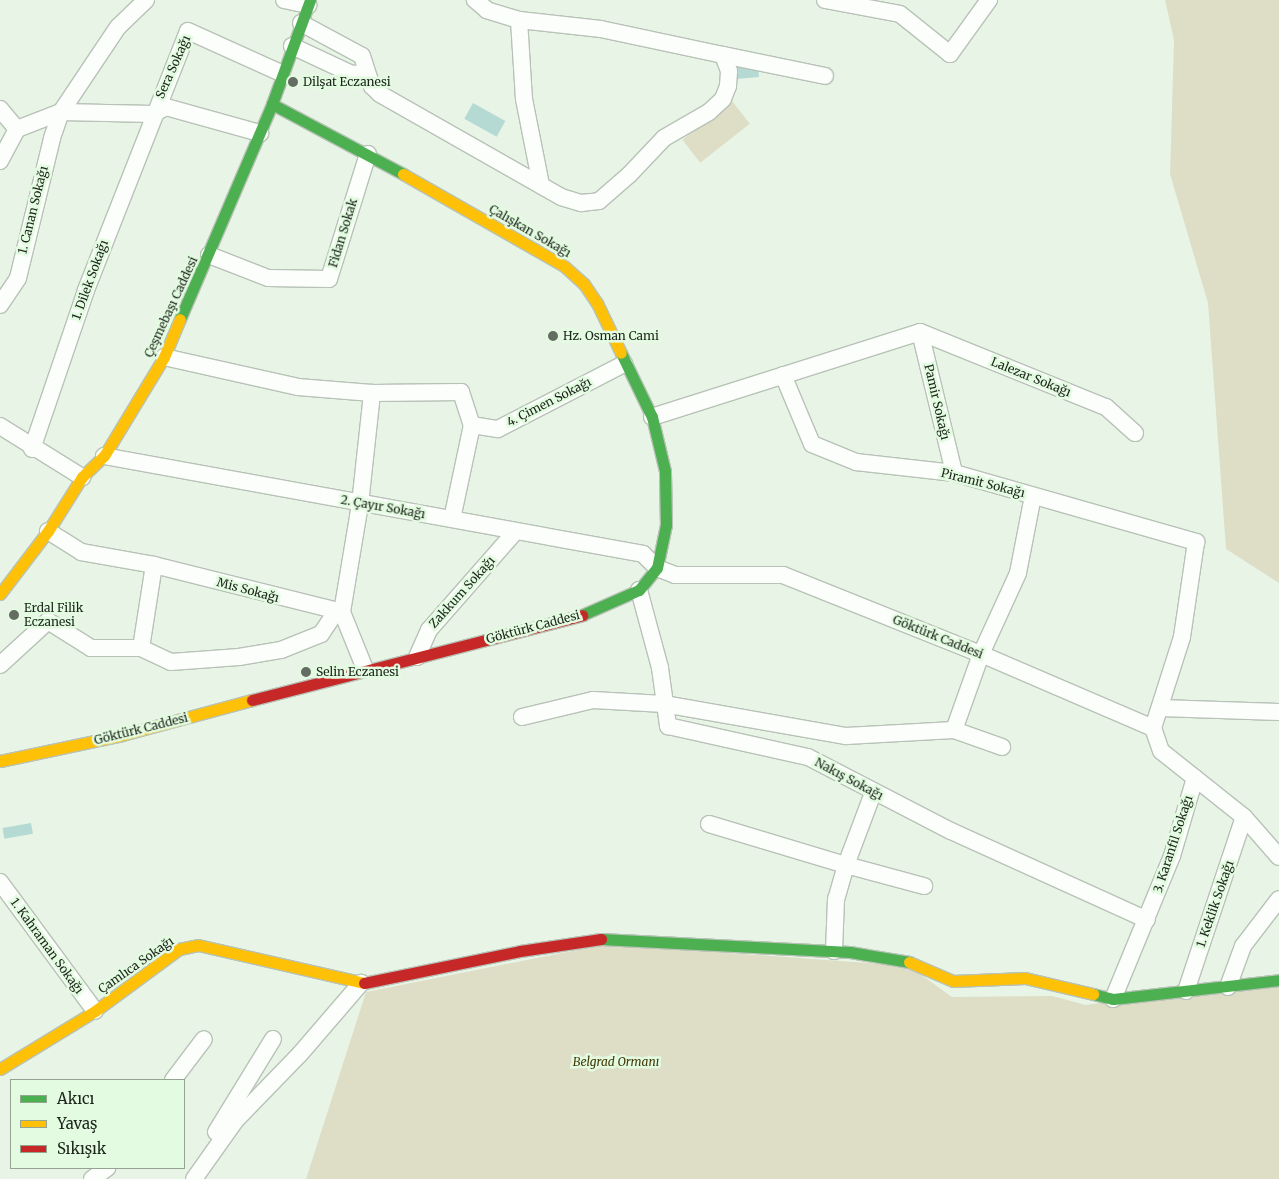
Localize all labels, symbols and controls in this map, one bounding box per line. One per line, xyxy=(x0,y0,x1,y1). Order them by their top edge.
street label: Sera Sokağı xyxy=(153,33,193,101)
place label: Dilşat Eczanesi xyxy=(303,75,391,89)
marker: Dilşat Eczanesi xyxy=(287,76,299,88)
street label: 1. Canan Sokağı xyxy=(15,164,51,256)
street label: Fidan Sokak xyxy=(326,197,360,269)
street label: Çalışkan Sokağı xyxy=(487,202,573,260)
street label: 1. Dilek Sokağı xyxy=(69,238,111,322)
street label: Çeşmebaşı Caddesi xyxy=(141,254,201,360)
place label: Hz. Osman Cami xyxy=(563,329,659,343)
marker: Hz. Osman Cami xyxy=(547,330,559,342)
street label: Lalezar Sokağı xyxy=(989,354,1073,400)
street label: Pamir Sokağı xyxy=(921,363,953,441)
street label: 4. Çimen Sokağı xyxy=(504,374,594,430)
street label: Piramit Sokağı xyxy=(940,466,1026,500)
street label: 2. Çayır Sokağı xyxy=(340,492,426,522)
street label: Zakkum Sokağı xyxy=(426,553,498,631)
street label: Mis Sokağı xyxy=(215,575,281,605)
place label: Erdal Filik Eczanesi xyxy=(24,601,83,629)
street label: Göktürk Caddesi xyxy=(485,608,581,646)
marker: Erdal Filik Eczanesi xyxy=(8,609,20,621)
street label: Göktürk Caddesi xyxy=(891,612,985,662)
place label: Selin Eczanesi xyxy=(316,665,399,679)
marker: Selin Eczanesi xyxy=(300,666,312,678)
street label: Göktürk Caddesi xyxy=(93,710,189,748)
street label: Nakış Sokağı xyxy=(812,755,886,803)
street label: 3. Karanfil Sokağı xyxy=(1150,793,1196,895)
street label: 1. Keklik Sokağı xyxy=(1193,859,1237,949)
street label: 1. Kahraman Sokağı xyxy=(8,895,86,997)
street label: Çamlıca Sokağı xyxy=(96,934,176,996)
park label: Belgrad Ormanı xyxy=(573,1055,659,1069)
legend xyxy=(10,1079,185,1169)
text: Akıcı xyxy=(57,1089,94,1108)
text: Yavaş xyxy=(57,1114,97,1133)
text: Sıkışık xyxy=(57,1139,106,1158)

